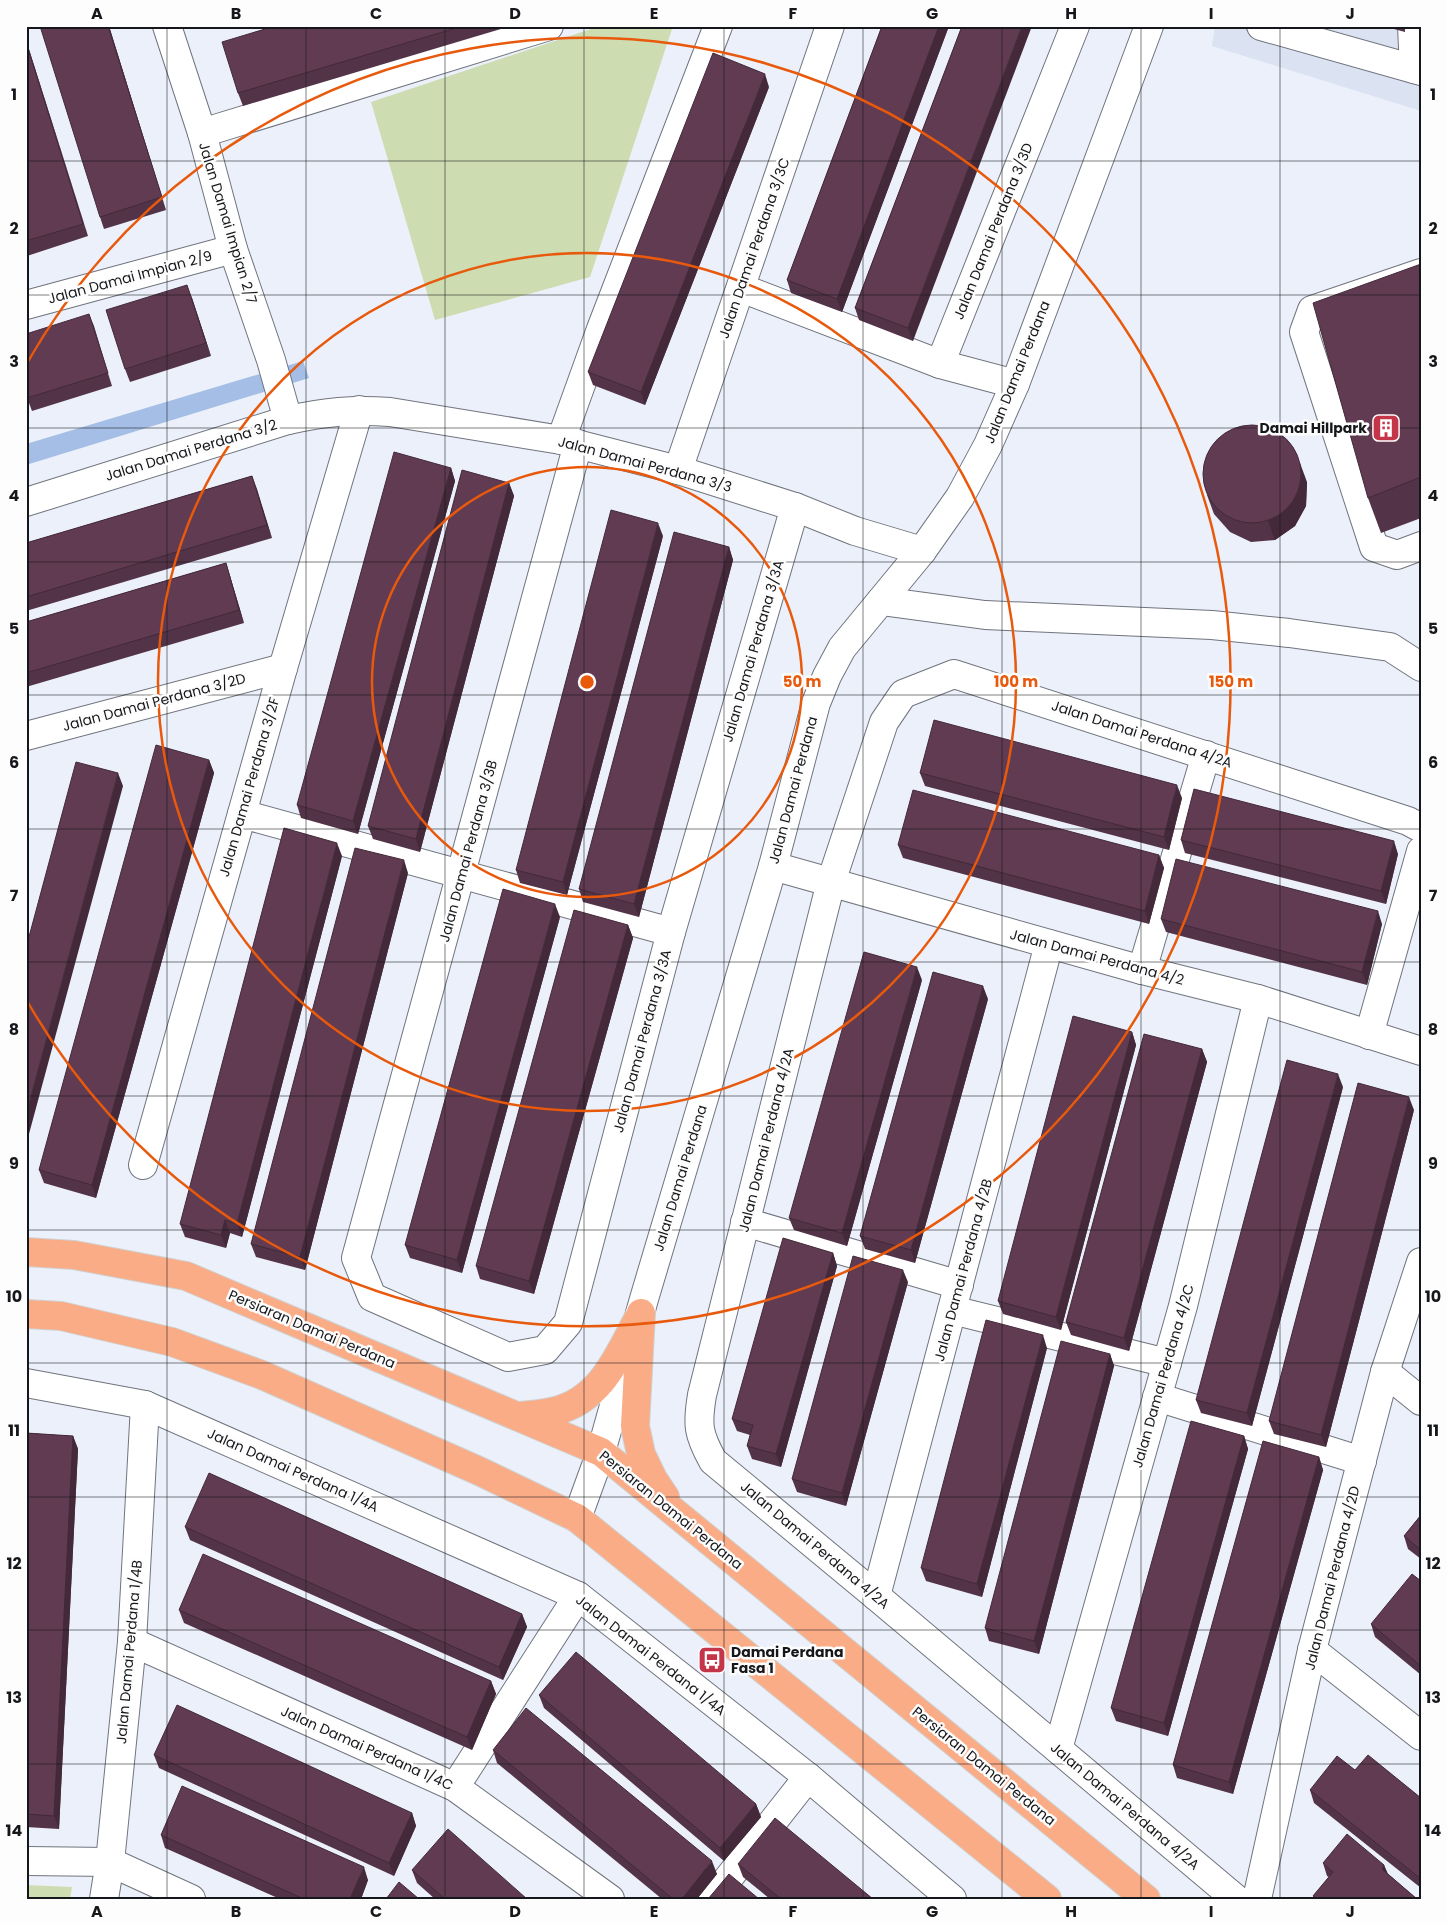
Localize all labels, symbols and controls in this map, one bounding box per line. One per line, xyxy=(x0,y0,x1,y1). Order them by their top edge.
text: A xyxy=(91,2,103,25)
text: B xyxy=(231,2,241,25)
text: C xyxy=(370,2,382,25)
text: D xyxy=(509,2,521,25)
text: E xyxy=(650,2,658,25)
text: F xyxy=(789,2,798,25)
text: G xyxy=(926,2,938,25)
text: H xyxy=(1065,2,1077,25)
text: I xyxy=(1209,2,1213,25)
text: J xyxy=(1345,2,1355,25)
text: 1 xyxy=(11,83,17,106)
text: 1 xyxy=(1430,83,1436,106)
street label: Jalan Damai Impian 2/7 xyxy=(194,140,262,307)
street label: Jalan Damai Perdana 3/3D xyxy=(948,140,1038,322)
street label: Jalan Damai Perdana 3/3C xyxy=(714,155,794,341)
text: 2 xyxy=(9,217,19,240)
text: 2 xyxy=(1428,217,1438,240)
street label: Jalan Damai Impian 2/9 xyxy=(46,245,214,309)
street label: Jalan Damai Perdana xyxy=(979,298,1055,446)
text: 3 xyxy=(9,350,19,373)
text: 3 xyxy=(1428,350,1438,373)
building icon: Damai Hillpark xyxy=(1371,413,1401,443)
street label: Jalan Damai Perdana 3/2 xyxy=(102,414,280,486)
place label: Damai Hillpark xyxy=(1260,418,1367,438)
street label: Jalan Damai Perdana 3/3 xyxy=(556,431,734,497)
text: 4 xyxy=(9,484,20,507)
text: 4 xyxy=(1428,484,1439,507)
street label: Jalan Damai Perdana 3/3A xyxy=(717,558,789,744)
text: 5 xyxy=(9,617,19,640)
text: 5 xyxy=(1428,617,1438,640)
street label: Jalan Damai Perdana 3/2D xyxy=(60,668,248,736)
text: 50 m xyxy=(783,671,821,692)
text: 100 m xyxy=(994,671,1038,692)
text: 150 m xyxy=(1209,671,1253,692)
centre of rings xyxy=(578,673,596,691)
street label: Jalan Damai Perdana 3/2F xyxy=(214,695,284,879)
street label: Jalan Damai Perdana 4/2A xyxy=(1049,695,1235,773)
street label: Jalan Damai Perdana xyxy=(764,714,822,866)
text: 6 xyxy=(9,751,19,774)
text: 6 xyxy=(1428,751,1438,774)
street label: Jalan Damai Perdana 3/3B xyxy=(434,758,502,944)
text: 7 xyxy=(10,884,19,907)
text: 7 xyxy=(1429,884,1438,907)
street label: Jalan Damai Perdana 4/2 xyxy=(1008,924,1186,990)
street label: Jalan Damai Perdana 3/3A xyxy=(608,947,676,1135)
text: 8 xyxy=(9,1018,19,1041)
text: 8 xyxy=(1428,1018,1438,1041)
street label: Jalan Damai Perdana 4/2A xyxy=(733,1046,799,1234)
street label: Jalan Damai Perdana xyxy=(648,1102,712,1254)
text: 9 xyxy=(9,1152,19,1175)
text: 9 xyxy=(1428,1152,1438,1175)
street label: Jalan Damai Perdana 4/2B xyxy=(929,1177,997,1363)
street label: Jalan Damai Perdana 4/2C xyxy=(1127,1282,1199,1470)
text: 10 xyxy=(6,1285,22,1308)
street label: Persiaran Damai Perdana xyxy=(226,1285,398,1373)
text: 10 xyxy=(1425,1285,1441,1308)
text: 11 xyxy=(8,1419,20,1442)
text: 11 xyxy=(1427,1419,1439,1442)
street label: Jalan Damai Perdana 1/4A xyxy=(204,1423,382,1517)
street label: Persiaran Damai Perdana xyxy=(595,1446,747,1574)
street label: Jalan Damai Perdana 4/2A xyxy=(736,1477,894,1613)
street label: Jalan Damai Perdana 4/2D xyxy=(1299,1484,1365,1672)
text: 12 xyxy=(6,1552,22,1575)
text: 12 xyxy=(1425,1552,1441,1575)
street label: Jalan Damai Perdana 1/4B xyxy=(111,1559,147,1745)
street label: Jalan Damai Perdana 1/4A xyxy=(572,1590,730,1720)
place label: Damai Perdana Fasa 1 xyxy=(731,1642,843,1678)
bus stop icon: Damai Perdana Fasa 1 xyxy=(697,1645,727,1675)
text: 13 xyxy=(6,1686,22,1709)
text: 13 xyxy=(1425,1686,1441,1709)
street label: Jalan Damai Perdana 1/4C xyxy=(278,1701,456,1795)
street label: Persiaran Damai Perdana xyxy=(908,1702,1060,1830)
street label: Jalan Damai Perdana 4/2A xyxy=(1046,1738,1204,1874)
text: 14 xyxy=(6,1819,23,1842)
text: 14 xyxy=(1425,1819,1442,1842)
text: A xyxy=(91,1900,103,1923)
text: B xyxy=(231,1900,241,1923)
text: C xyxy=(370,1900,382,1923)
text: D xyxy=(509,1900,521,1923)
text: E xyxy=(650,1900,658,1923)
text: F xyxy=(789,1900,798,1923)
text: G xyxy=(926,1900,938,1923)
text: H xyxy=(1065,1900,1077,1923)
text: I xyxy=(1209,1900,1213,1923)
text: J xyxy=(1345,1900,1355,1923)

